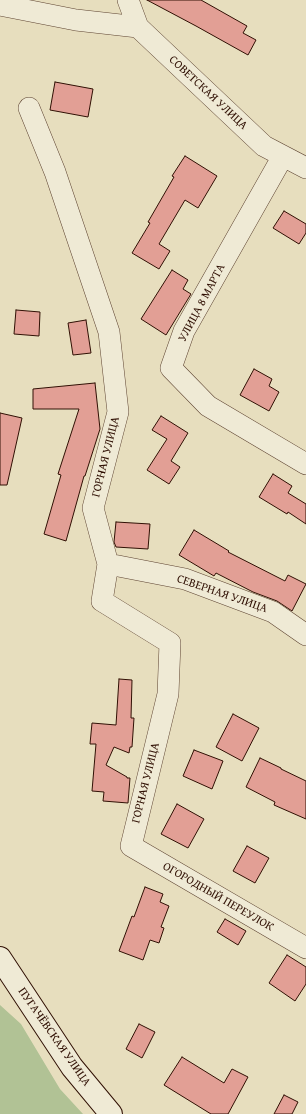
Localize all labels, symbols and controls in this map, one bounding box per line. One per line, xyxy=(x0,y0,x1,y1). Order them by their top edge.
street label: СОВЕТСКАЯ УЛИЦА xyxy=(166,53,250,133)
street label: УЛИЦА 8 МАРТА xyxy=(175,262,229,344)
street label: ГОРНАЯ УЛИЦА xyxy=(89,415,123,499)
street label: СЕВЕРНАЯ УЛИЦА xyxy=(175,572,269,616)
street label: ГОРНАЯ УЛИЦА xyxy=(129,741,163,825)
street label: ОГОРОДНЫЙ ПЕРЕУЛОК xyxy=(160,859,276,935)
street label: ПУГАЧЁВСКАЯ УЛИЦА xyxy=(14,985,94,1089)

